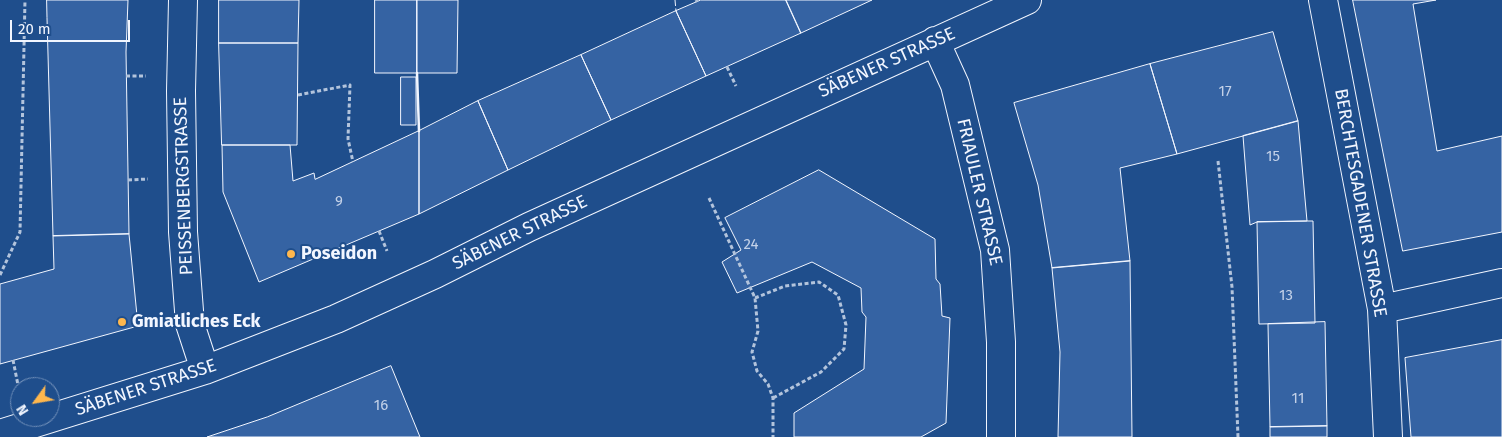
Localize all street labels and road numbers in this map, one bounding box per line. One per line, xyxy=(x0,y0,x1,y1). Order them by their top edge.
street label: SÄBENER STRASSE xyxy=(815,23,959,103)
street label: BERCHTESGADENER STRASSE xyxy=(1329,87,1391,319)
street label: PEISSENBERGSTRASSE xyxy=(170,97,198,275)
street label: FRIAULER STRASSE xyxy=(952,116,1006,268)
street label: SÄBENER STRASSE xyxy=(449,191,591,275)
street label: SÄBENER STRASSE xyxy=(73,355,219,421)

